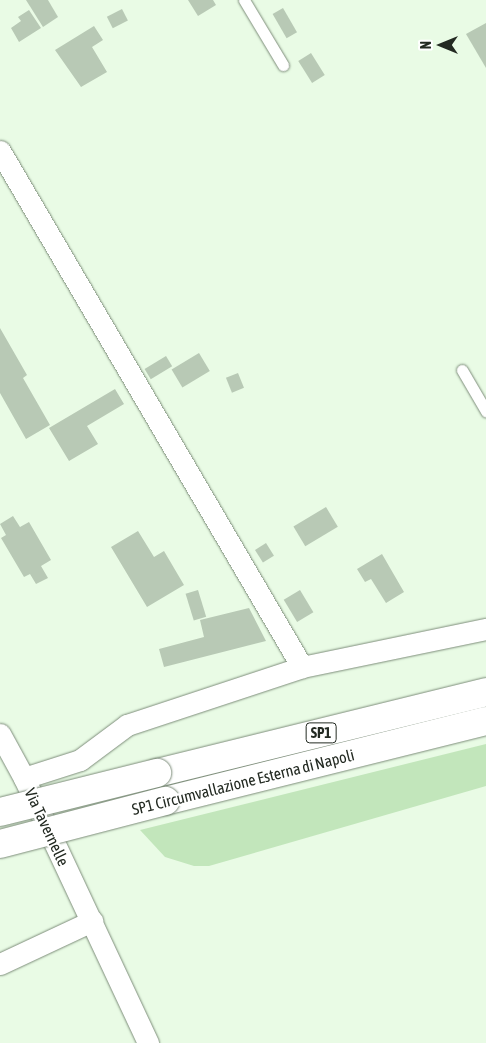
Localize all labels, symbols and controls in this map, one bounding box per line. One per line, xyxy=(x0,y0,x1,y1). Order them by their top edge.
north arrow xyxy=(416,20,466,70)
text: N xyxy=(418,41,434,49)
road number: SP1 xyxy=(305,720,337,746)
street label: SP1 Circumvallazione Esterna di Napoli xyxy=(130,745,356,819)
street label: Via Tavernelle xyxy=(21,785,73,869)

